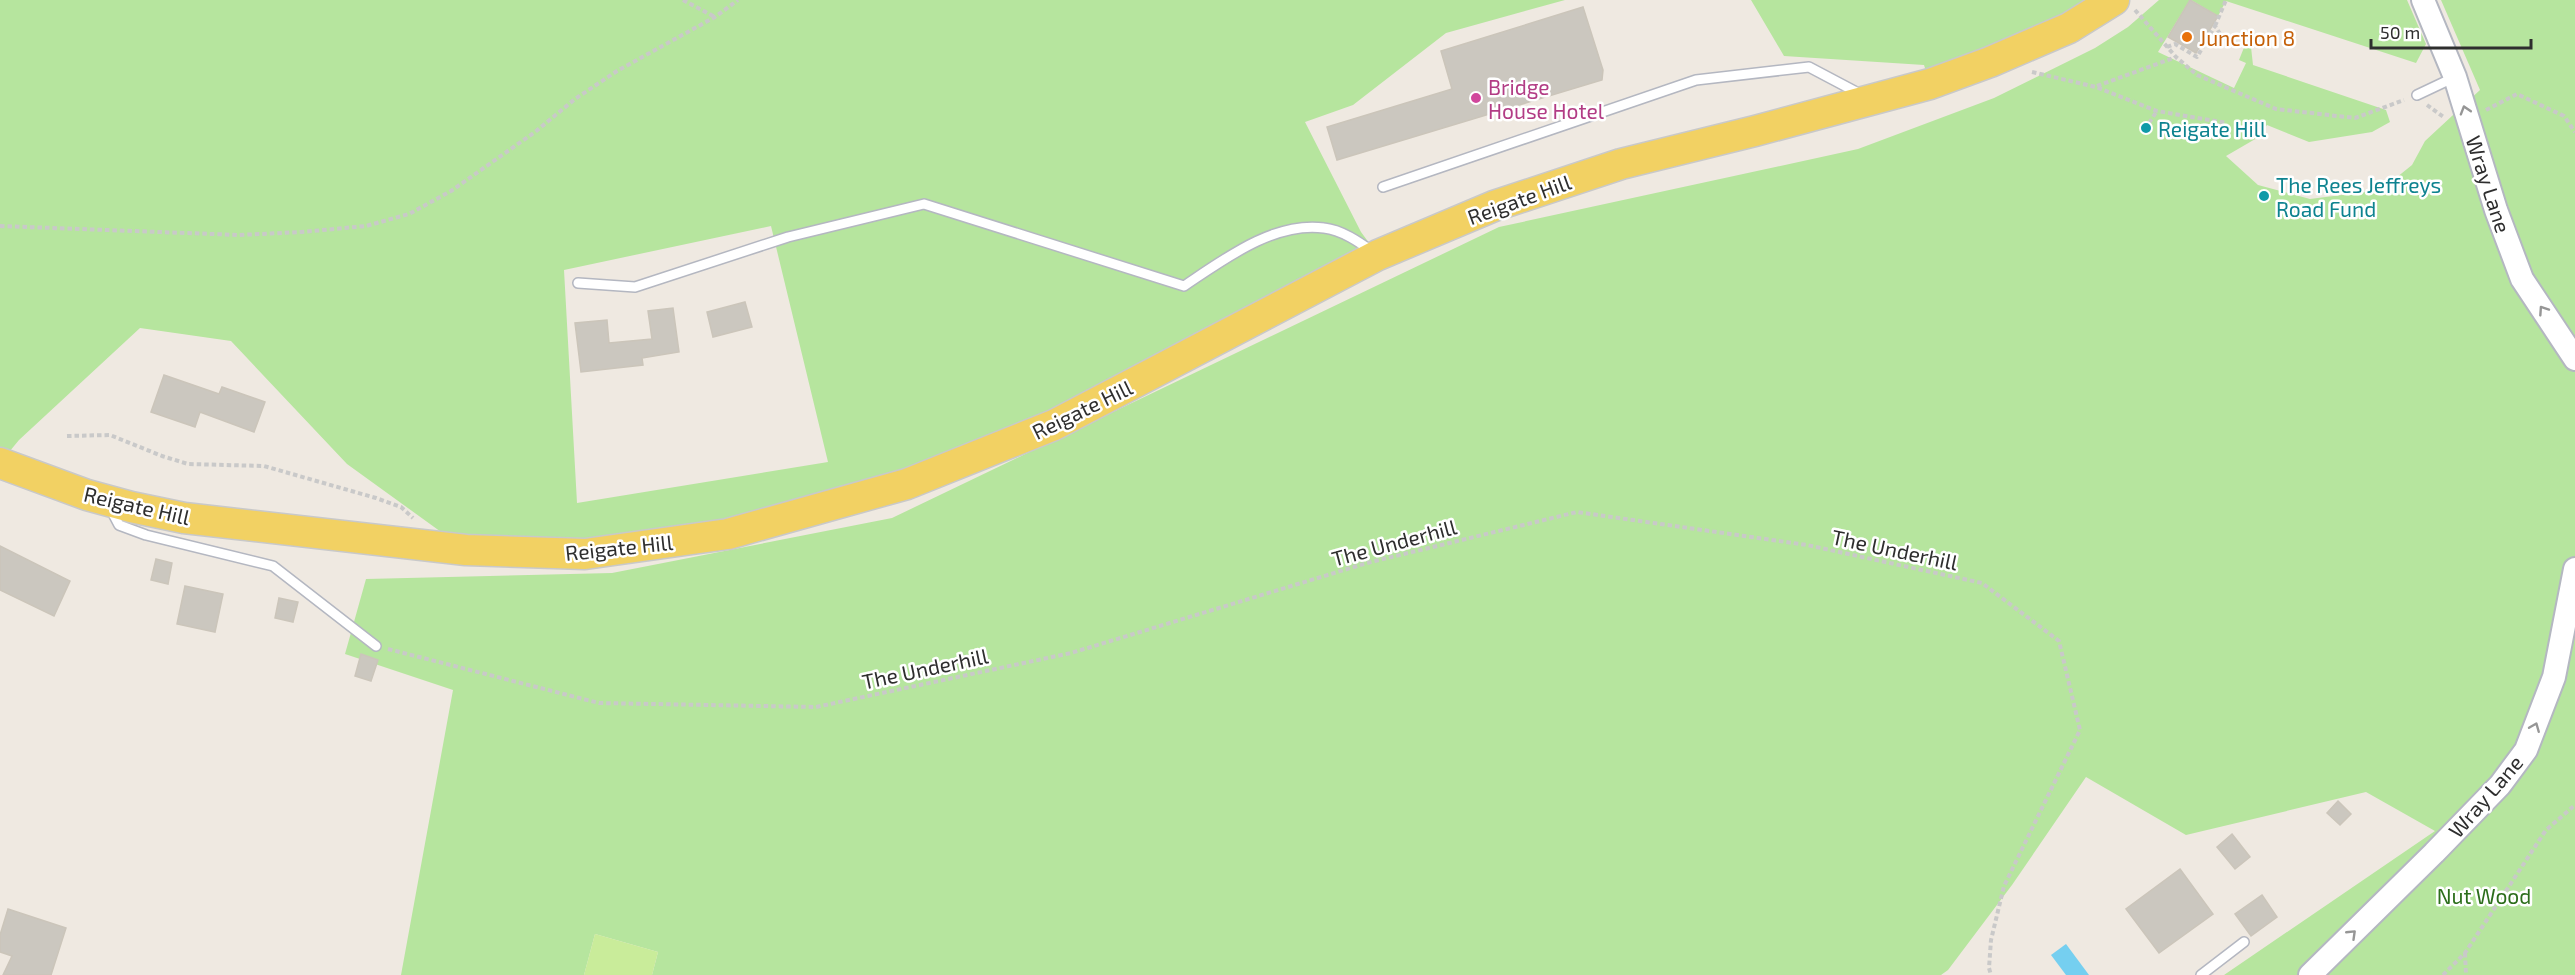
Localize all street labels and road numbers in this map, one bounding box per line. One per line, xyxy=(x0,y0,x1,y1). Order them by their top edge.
street label: Wray Lane xyxy=(2462,132,2516,236)
street label: Reigate Hill xyxy=(1464,168,1575,229)
street label: Reigate Hill xyxy=(1028,374,1137,444)
street label: Reigate Hill xyxy=(81,481,193,530)
street label: The Underhill xyxy=(1329,513,1460,571)
street label: The Underhill xyxy=(1830,523,1961,575)
street label: Reigate Hill xyxy=(564,529,675,565)
street label: The Underhill xyxy=(860,642,991,694)
street label: Wray Lane xyxy=(2443,750,2527,842)

